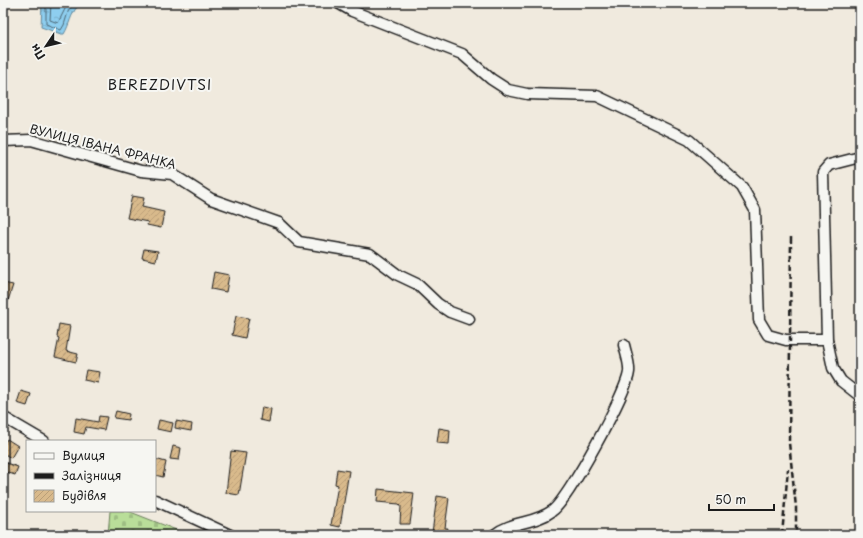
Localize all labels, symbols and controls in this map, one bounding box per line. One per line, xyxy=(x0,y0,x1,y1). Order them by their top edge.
north arrow xyxy=(26,26,66,66)
text: Пн xyxy=(26,41,49,63)
district label: BEREZDIVTSI xyxy=(108,74,212,95)
street label: ВУЛИЦЯ ІВАНА ФРАНКА xyxy=(28,119,178,173)
legend xyxy=(26,440,156,512)
text: Вулиця xyxy=(62,446,105,464)
text: Залізниця xyxy=(61,466,121,484)
text: Будівля xyxy=(62,486,107,504)
scale bar xyxy=(709,486,774,512)
text: 50 m xyxy=(715,490,746,508)

